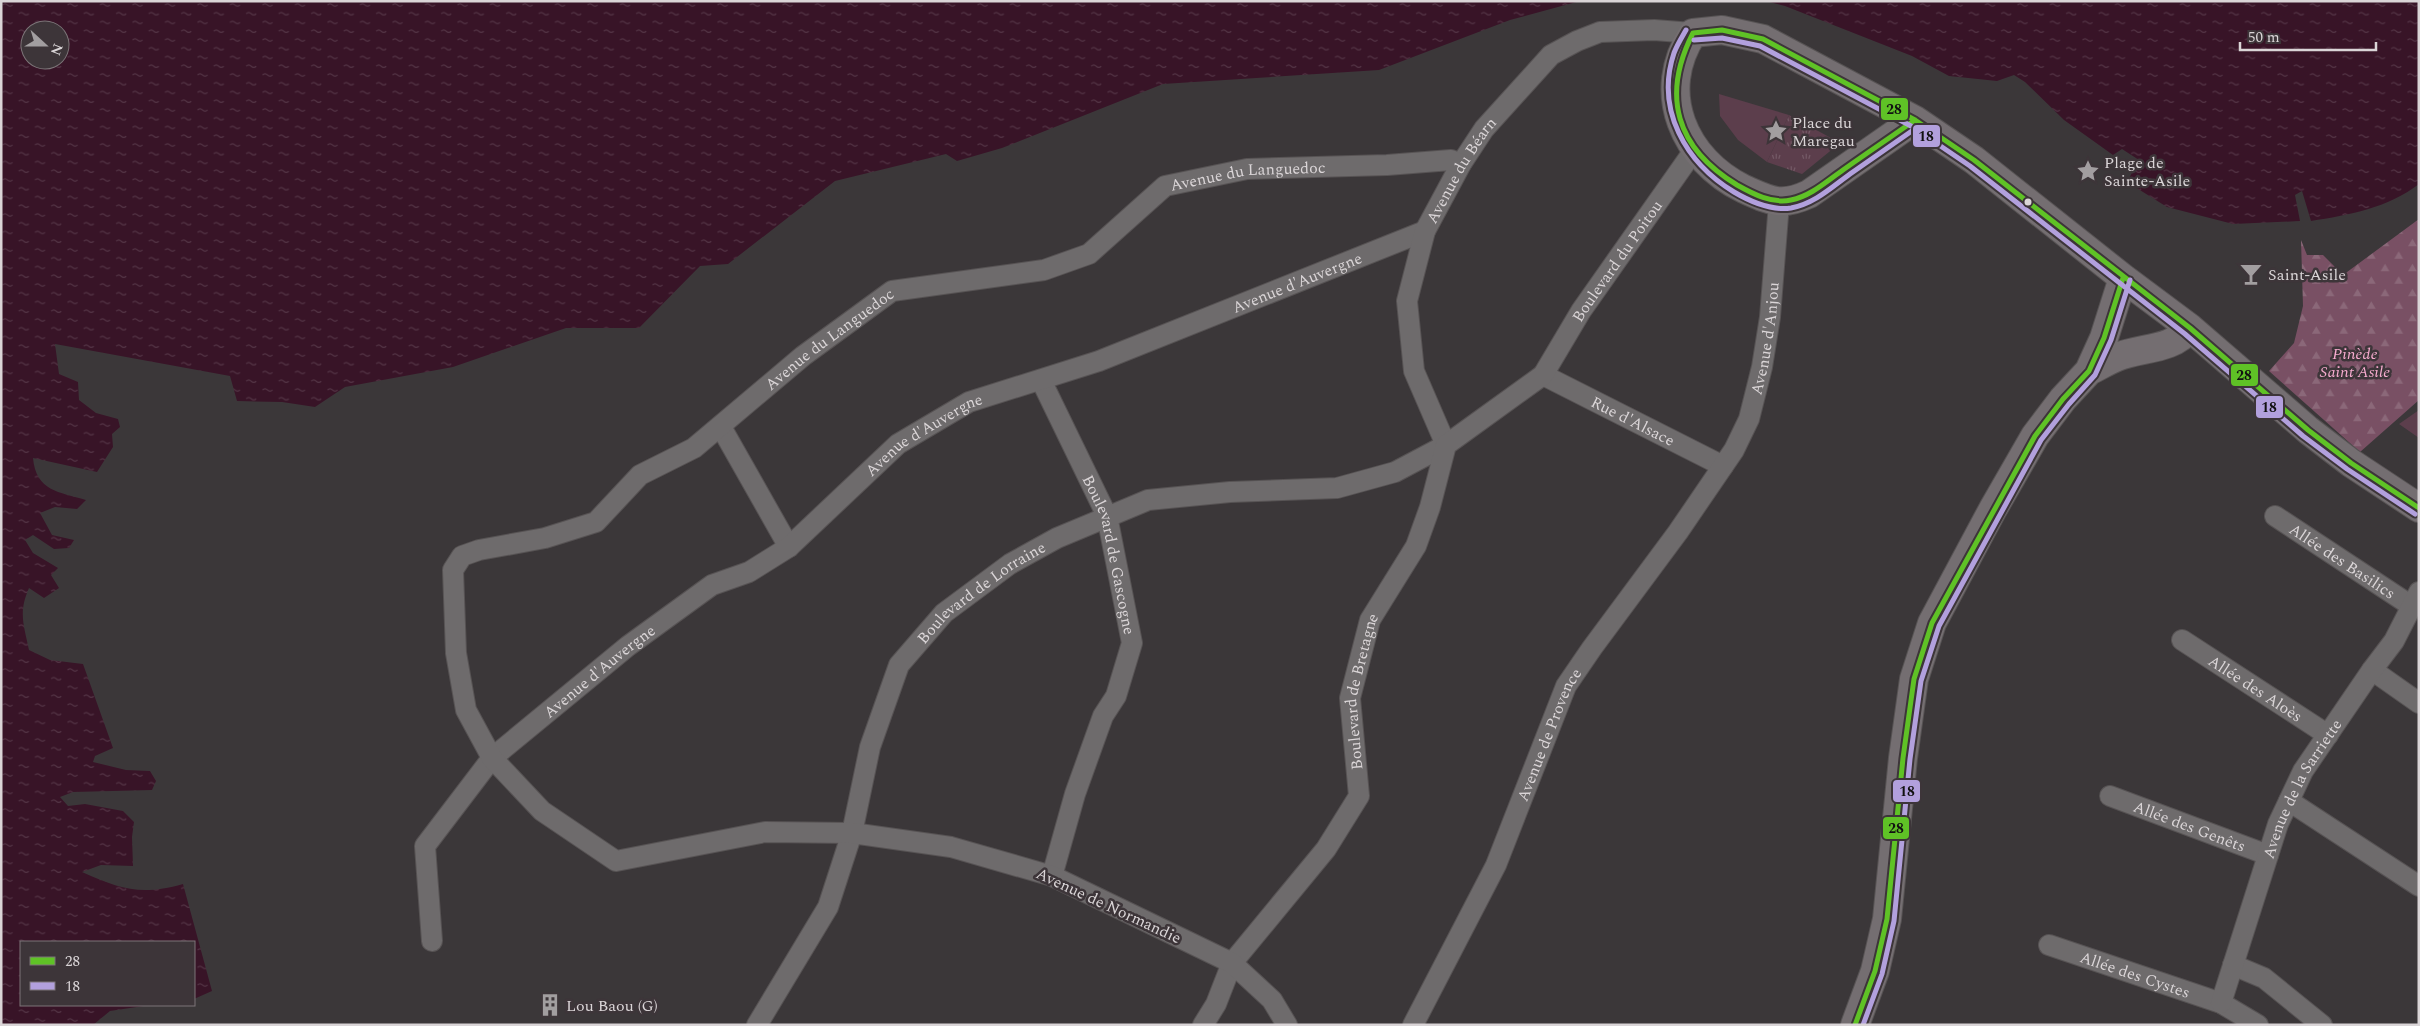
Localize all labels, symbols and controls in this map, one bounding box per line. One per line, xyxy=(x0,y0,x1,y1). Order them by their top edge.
north arrow xyxy=(20,20,70,70)
scale bar xyxy=(2240,20,2376,52)
text: 50 m xyxy=(2248,26,2280,49)
text: N xyxy=(45,40,69,59)
line badge: 28 xyxy=(1880,97,1909,121)
text: 28 xyxy=(1886,99,1902,120)
place label: Place du Maregau xyxy=(1792,111,1855,153)
street label: Avenue du Béarn xyxy=(1420,112,1503,228)
place icon: Place du Maregau xyxy=(1763,118,1789,144)
line badge: 18 xyxy=(1912,124,1941,148)
text: 18 xyxy=(1918,126,1934,147)
place label: Plage de Sainte-Asile xyxy=(2104,151,2190,193)
street label: Avenue du Languedoc xyxy=(1168,156,1326,198)
place icon: Plage de Sainte-Asile xyxy=(2075,158,2101,184)
street label: Boulevard du Poitou xyxy=(1566,195,1669,327)
unlabelled marker xyxy=(2023,197,2033,207)
street label: Avenue d'Auvergne xyxy=(1229,246,1366,320)
bar icon: Saint-Asile xyxy=(2238,261,2264,287)
place label: Saint-Asile xyxy=(2268,263,2346,287)
street label: Avenue d'Anjou xyxy=(1745,281,1786,397)
street label: Avenue du Languedoc xyxy=(760,282,899,396)
park label: Pinède Saint Asile xyxy=(2320,342,2390,384)
line badge: 28 xyxy=(2230,363,2259,387)
text: 28 xyxy=(2236,365,2252,386)
street label: Avenue d'Auvergne xyxy=(860,388,986,482)
street label: Rue d'Alsace xyxy=(1587,390,1679,453)
line badge: 18 xyxy=(2255,395,2284,419)
text: 18 xyxy=(2261,397,2277,418)
street label: Boulevard de Gascogne xyxy=(1076,471,1141,637)
street label: Allée des Basilics xyxy=(2284,518,2400,605)
street label: Boulevard de Lorraine xyxy=(911,536,1050,650)
street label: Boulevard de Bretagne xyxy=(1339,608,1385,771)
street label: Avenue d'Auvergne xyxy=(538,619,661,724)
street label: Allée des Aloès xyxy=(2203,649,2307,728)
street label: Avenue de Provence xyxy=(1511,663,1588,805)
street label: Avenue de la Sarriette xyxy=(2257,714,2348,862)
line badge: 18 xyxy=(1892,779,1921,803)
text: 18 xyxy=(1899,781,1915,802)
street label: Allée des Genêts xyxy=(2130,795,2249,859)
line badge: 28 xyxy=(1882,816,1910,840)
text: 28 xyxy=(1888,818,1904,839)
street label: Avenue de Normandie xyxy=(1032,862,1185,950)
legend xyxy=(20,941,195,1006)
street label: Allée des Cystes xyxy=(2077,945,2193,1005)
text: 28 xyxy=(65,950,80,973)
text: 18 xyxy=(65,975,80,998)
building icon: Lou Baou (G) xyxy=(537,992,563,1018)
place label: Lou Baou (G) xyxy=(566,994,658,1018)

